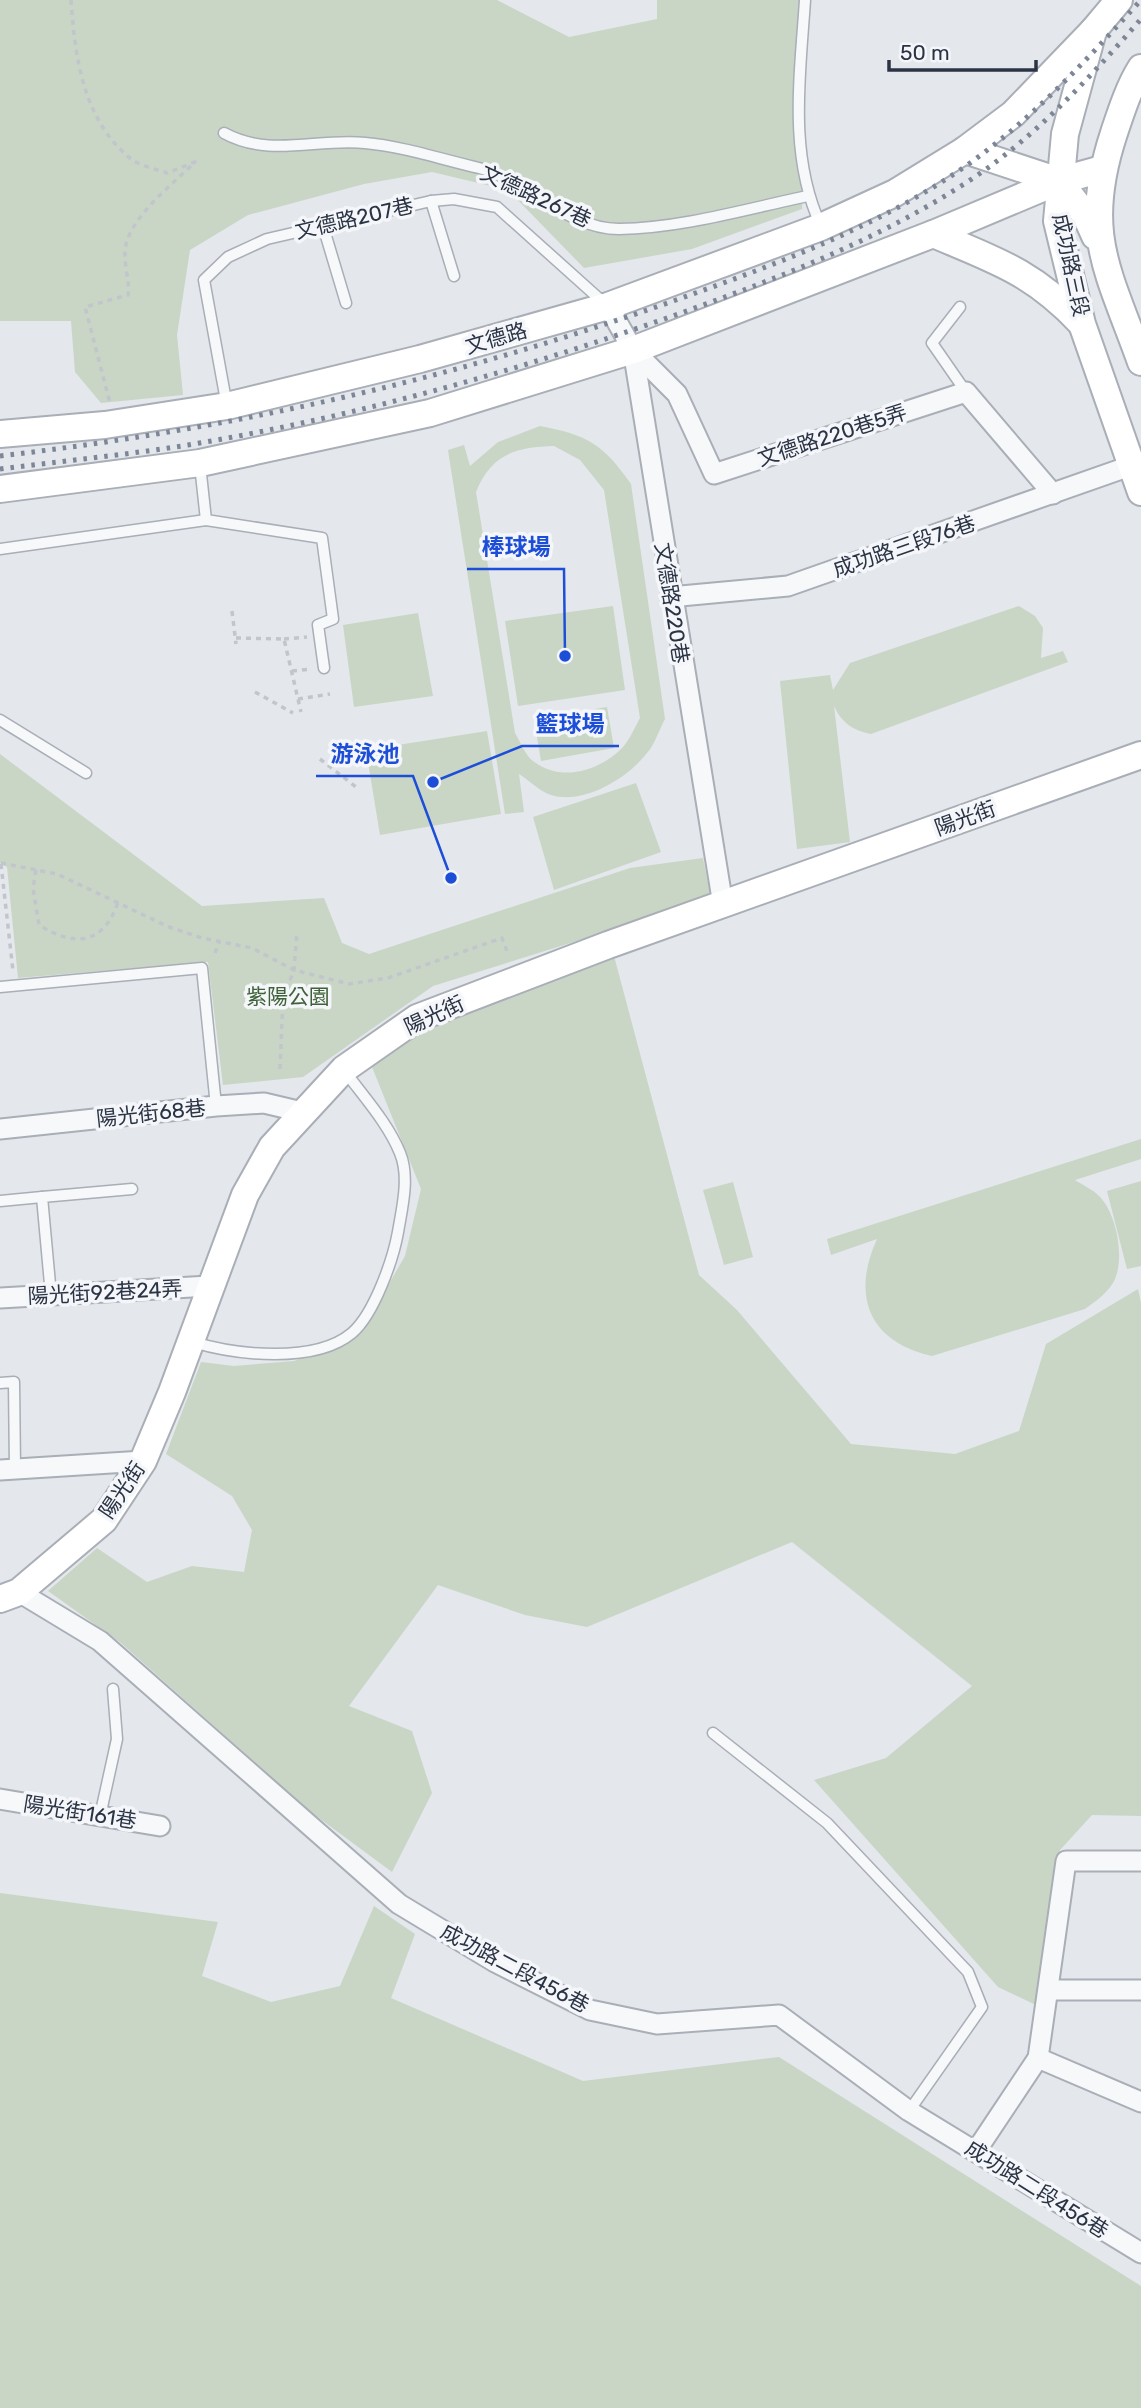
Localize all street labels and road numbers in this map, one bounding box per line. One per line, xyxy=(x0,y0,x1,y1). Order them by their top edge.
street label: 文德路267巷 xyxy=(477,160,595,232)
street label: 文德路207巷 xyxy=(293,192,415,244)
street label: 成功路三段 xyxy=(1048,211,1094,319)
street label: 文德路 xyxy=(462,317,530,359)
street label: 文德路220巷5弄 xyxy=(754,399,910,471)
street label: 成功路三段76巷 xyxy=(830,510,978,582)
street label: 文德路220巷 xyxy=(650,541,694,665)
street label: 陽光街 xyxy=(931,795,999,841)
street label: 陽光街 xyxy=(400,990,468,1040)
street label: 陽光街68巷 xyxy=(95,1095,207,1131)
street label: 陽光街92巷24弄 xyxy=(27,1275,183,1309)
street label: 陽光街 xyxy=(94,1457,150,1523)
street label: 陽光街161巷 xyxy=(22,1791,138,1833)
street label: 成功路二段456巷 xyxy=(437,1918,593,2018)
street label: 成功路二段456巷 xyxy=(961,2135,1113,2243)

